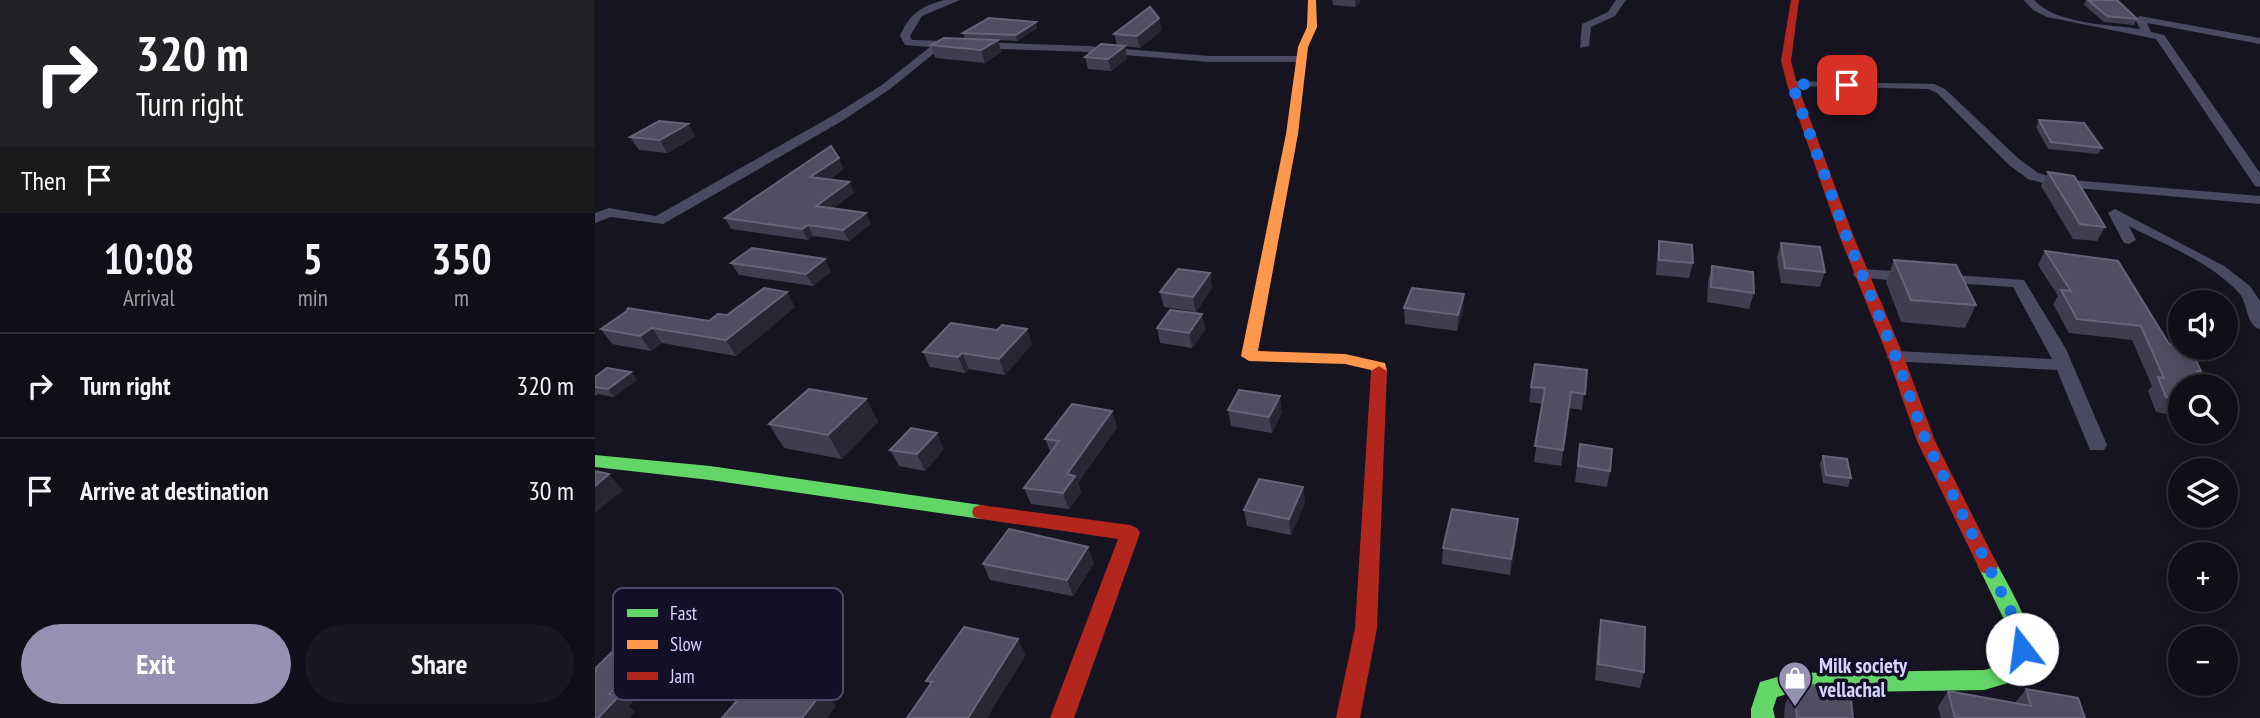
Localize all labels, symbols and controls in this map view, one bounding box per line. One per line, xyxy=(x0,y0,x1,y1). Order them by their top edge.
text: 320 m xyxy=(136,21,249,85)
icon: right xyxy=(21,28,112,119)
pin xyxy=(1817,55,1877,115)
icon: arrive xyxy=(1828,66,1866,104)
text: Turn right xyxy=(136,83,244,125)
icon: arrive xyxy=(80,161,118,199)
text: Then xyxy=(21,164,66,197)
text: 10:08 xyxy=(103,231,194,286)
text: 5 xyxy=(303,231,323,286)
text: 350 xyxy=(431,231,492,286)
text: Arrival xyxy=(123,283,175,312)
text: min xyxy=(298,283,328,312)
text: m xyxy=(454,283,469,312)
map controls xyxy=(2168,290,2238,696)
button: sound xyxy=(2168,290,2238,360)
icon: right xyxy=(21,367,59,405)
text: Turn right xyxy=(80,369,171,402)
text: 320 m xyxy=(516,369,574,402)
button: search xyxy=(2168,374,2238,444)
button: layers xyxy=(2168,458,2238,528)
icon: arrive xyxy=(21,472,59,510)
text: Arrive at destination xyxy=(80,474,269,507)
text: 30 m xyxy=(528,474,574,507)
button: + xyxy=(2168,542,2238,612)
legend xyxy=(613,588,843,700)
text: Fast xyxy=(670,601,698,625)
position arrow xyxy=(1985,612,2059,686)
button: Exit xyxy=(21,624,291,704)
button: Share xyxy=(305,624,574,704)
button: − xyxy=(2168,626,2238,696)
text: Slow xyxy=(670,632,703,656)
place label: Milk society vellachal xyxy=(1818,652,1908,703)
shop icon: Milk society vellachal xyxy=(1776,659,1814,708)
text: Jam xyxy=(669,664,695,688)

